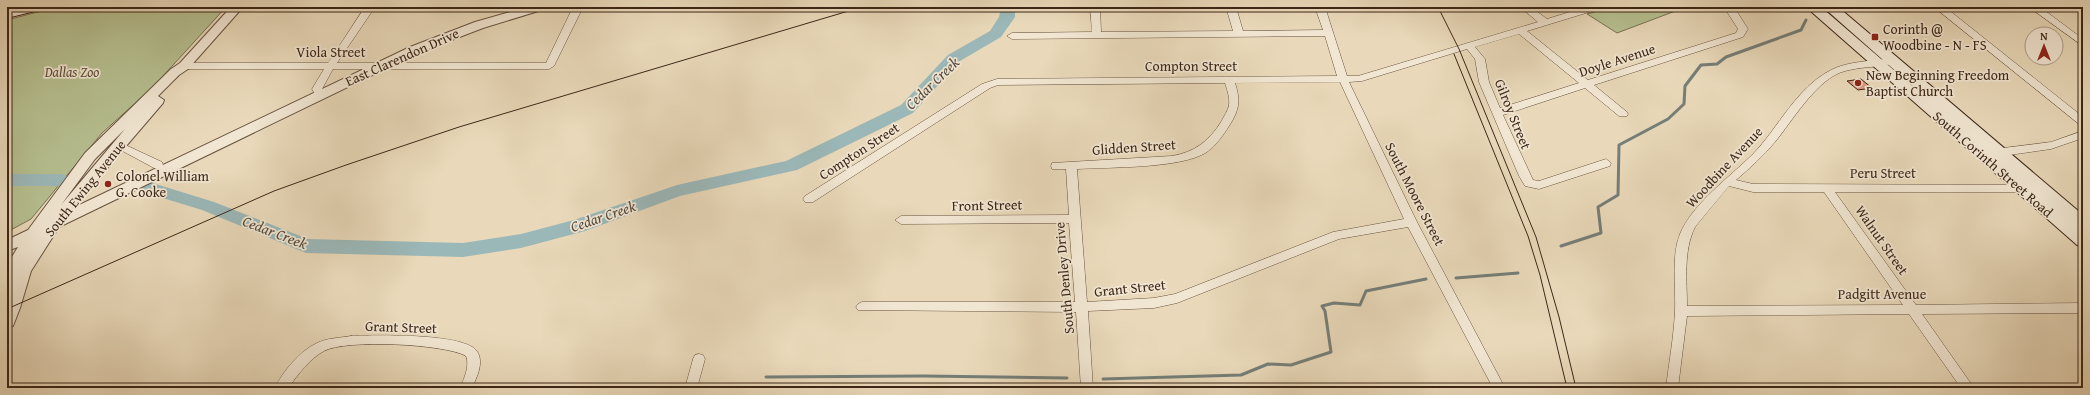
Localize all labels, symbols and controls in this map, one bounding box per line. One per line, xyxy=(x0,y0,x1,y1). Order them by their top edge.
place label: Corinth @ Woodbine - N - FS xyxy=(1883,19,1987,55)
street label: East Clarendon Drive xyxy=(342,23,462,91)
north arrow xyxy=(2024,26,2064,66)
text: N xyxy=(2040,28,2048,44)
marker: Corinth @ Woodbine - N - FS xyxy=(1870,32,1880,42)
street label: Doyle Avenue xyxy=(1576,38,1658,82)
street label: Viola Street xyxy=(296,42,366,62)
water label: Cedar Creek xyxy=(900,52,964,114)
street label: Compton Street xyxy=(1145,56,1237,76)
park label: Dallas Zoo xyxy=(44,62,99,82)
place label: New Beginning Freedom Baptist Church xyxy=(1866,65,2010,101)
street label: Gilroy Street xyxy=(1490,76,1536,152)
marker: New Beginning Freedom Baptist Church xyxy=(1853,78,1863,88)
street label: South Corinth Street Road xyxy=(1929,106,2058,222)
street label: Compton Street xyxy=(815,117,903,184)
street label: Woodbine Avenue xyxy=(1681,122,1767,212)
street label: Glidden Street xyxy=(1091,134,1177,160)
street label: South Ewing Avenue xyxy=(40,135,131,241)
street label: South Moore Street xyxy=(1380,139,1450,249)
street label: Peru Street xyxy=(1850,163,1916,183)
place label: Colonel William G. Cooke xyxy=(116,166,210,202)
marker: Colonel William G. Cooke xyxy=(103,179,113,189)
street label: Front Street xyxy=(951,194,1023,216)
water label: Cedar Creek xyxy=(568,195,639,237)
street label: Walnut Street xyxy=(1851,201,1913,279)
water label: Cedar Creek xyxy=(240,210,311,254)
street label: South Denley Drive xyxy=(1049,221,1079,335)
street label: Grant Street xyxy=(1093,274,1167,302)
street label: Padgitt Avenue xyxy=(1838,284,1927,304)
street label: Grant Street xyxy=(365,316,437,338)

